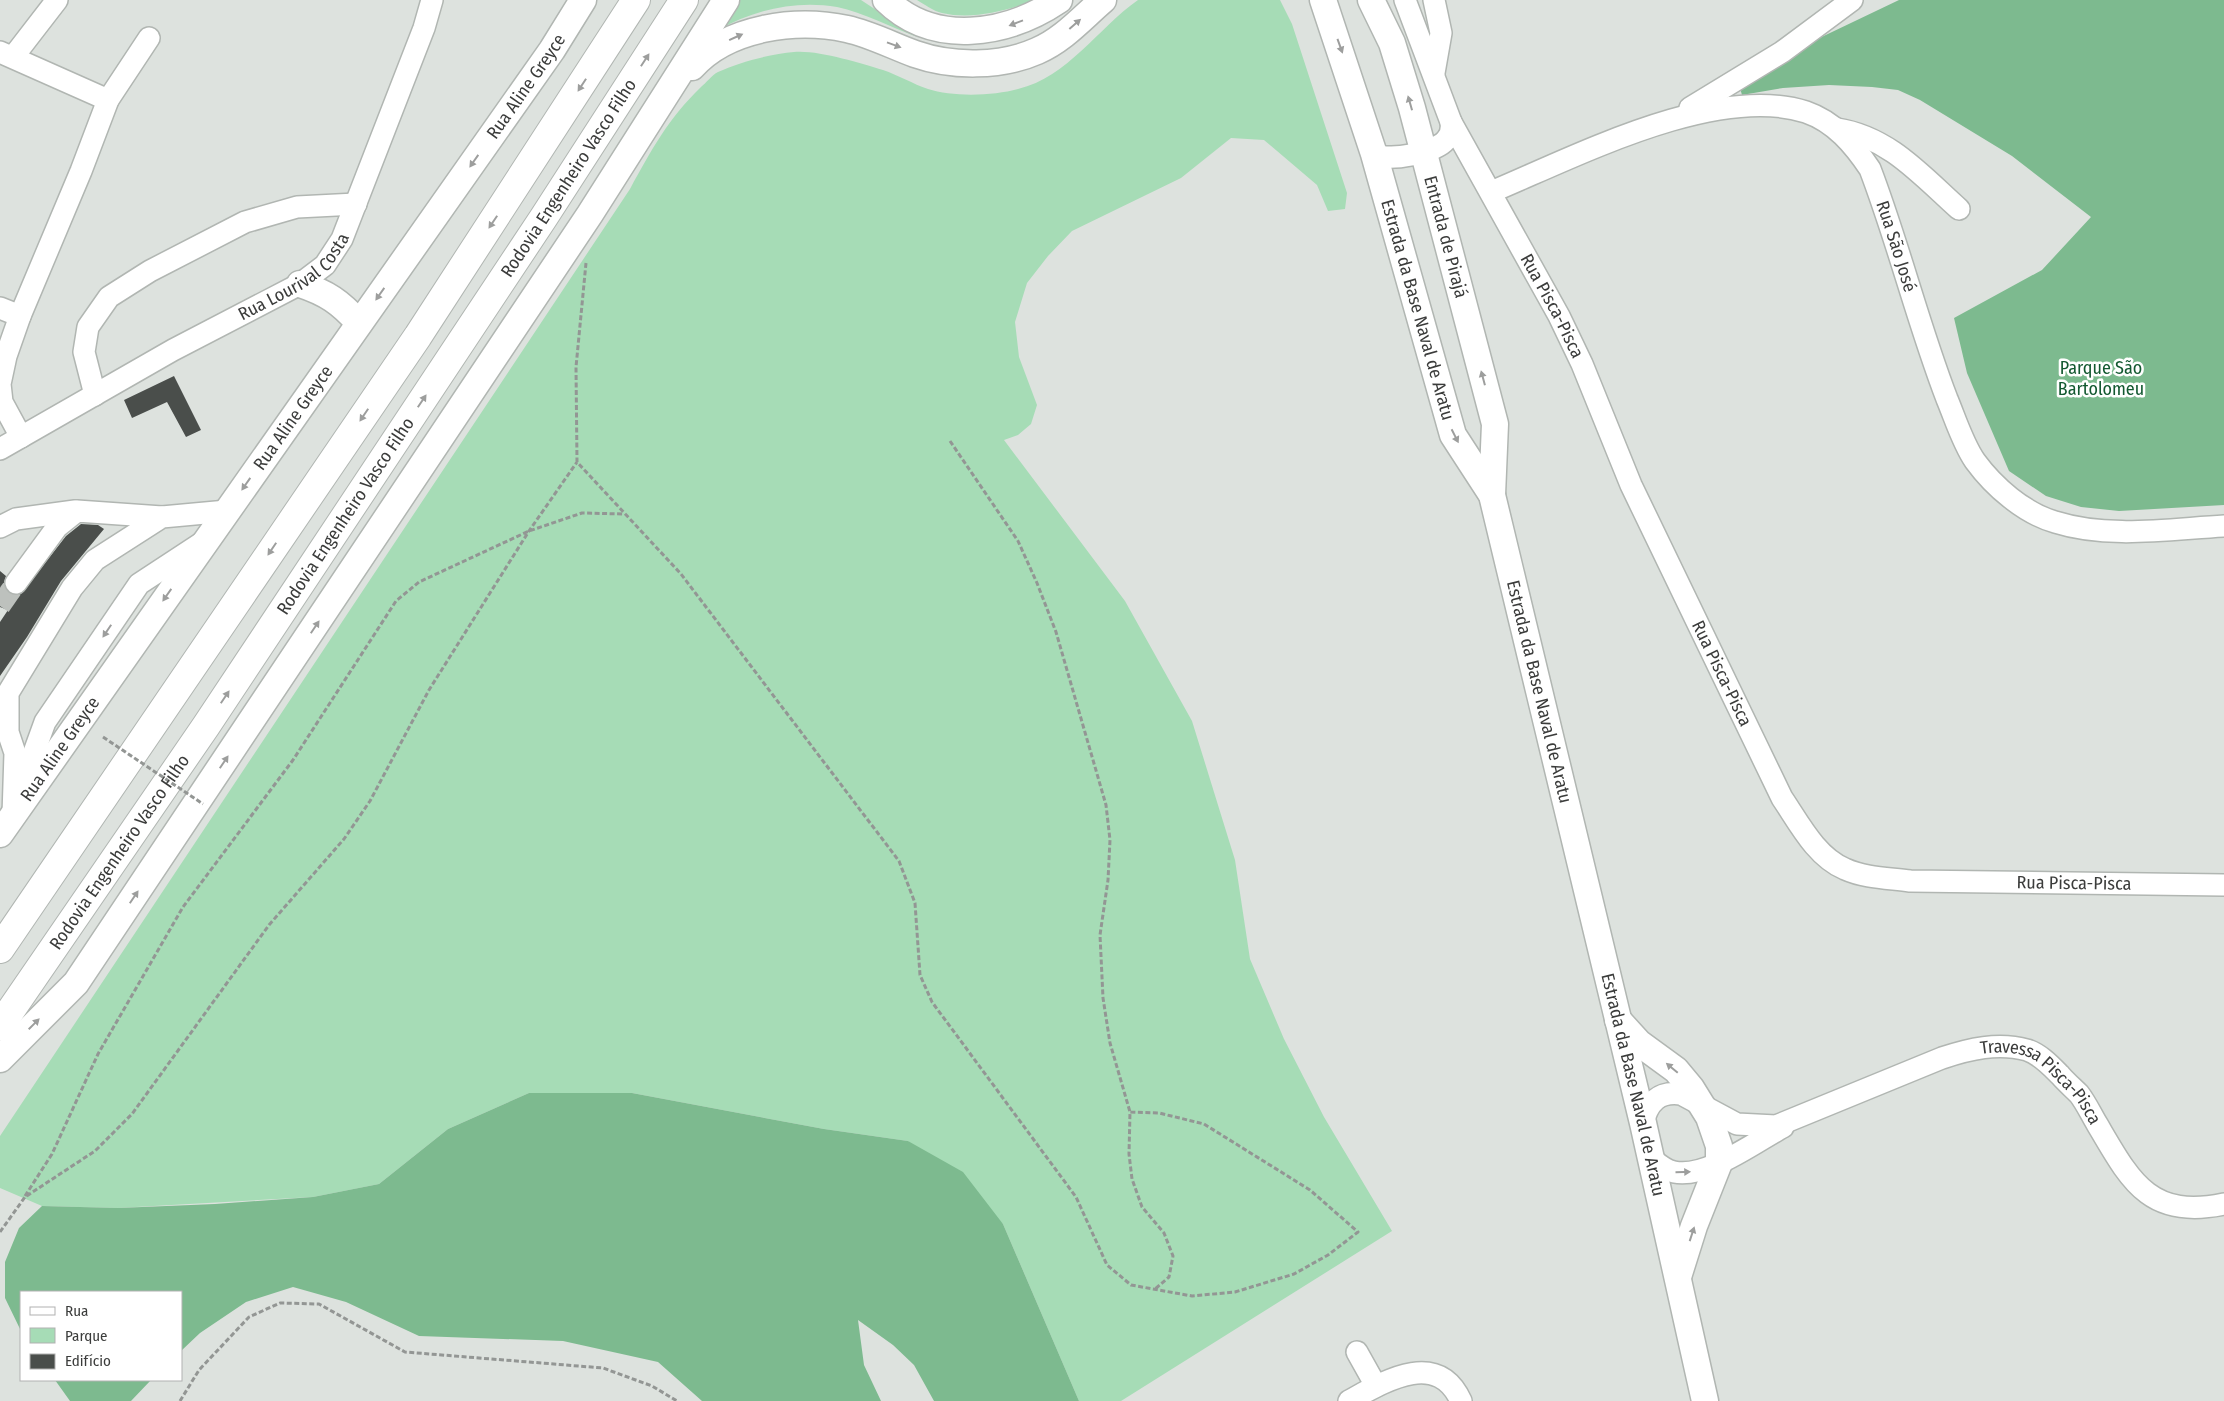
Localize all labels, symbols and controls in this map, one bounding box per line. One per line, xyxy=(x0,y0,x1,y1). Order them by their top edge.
one-way arrow xyxy=(1008,19,1023,27)
one-way arrow xyxy=(1069,19,1082,30)
street label: Rua Aline Greyce xyxy=(482,30,570,143)
one-way arrow xyxy=(729,33,743,41)
one-way arrow xyxy=(1336,39,1344,54)
one-way arrow xyxy=(887,42,902,49)
one-way arrow xyxy=(640,54,650,67)
street label: Rodovia Engenheiro Vasco Filho xyxy=(496,75,641,281)
one-way arrow xyxy=(577,79,587,92)
one-way arrow xyxy=(1406,96,1414,111)
one-way arrow xyxy=(469,154,479,168)
street label: Entrada de Pirajá xyxy=(1419,173,1472,300)
street label: Estrada da Base Naval de Aratu xyxy=(1376,197,1459,423)
street label: Rua São José xyxy=(1871,198,1921,295)
one-way arrow xyxy=(488,215,498,228)
street label: Rua Lourival Costa xyxy=(234,230,354,325)
street label: Rua Pisca-Pisca xyxy=(1516,250,1589,362)
one-way arrow xyxy=(375,287,385,301)
park label: Parque São Bartolomeu xyxy=(2058,357,2144,400)
street label: Rua Aline Greyce xyxy=(249,361,337,474)
one-way arrow xyxy=(1479,370,1487,385)
one-way arrow xyxy=(417,394,427,408)
one-way arrow xyxy=(359,408,369,422)
street label: Rodovia Engenheiro Vasco Filho xyxy=(272,413,419,619)
one-way arrow xyxy=(1451,429,1459,444)
one-way arrow xyxy=(241,477,251,491)
one-way arrow xyxy=(267,542,277,556)
street label: Estrada da Base Naval de Aratu xyxy=(1502,578,1577,805)
one-way arrow xyxy=(162,588,172,602)
street label: Rua Pisca-Pisca xyxy=(1687,617,1757,730)
one-way arrow xyxy=(310,620,320,633)
one-way arrow xyxy=(102,624,112,638)
one-way arrow xyxy=(220,690,230,703)
street label: Rua Aline Greyce xyxy=(15,692,104,806)
street label: Rodovia Engenheiro Vasco Filho xyxy=(45,750,194,954)
one-way arrow xyxy=(219,755,229,768)
street label: Rua Pisca-Pisca xyxy=(2016,871,2132,895)
one-way arrow xyxy=(129,890,139,903)
street label: Estrada da Base Naval de Aratu xyxy=(1596,971,1670,1198)
one-way arrow xyxy=(28,1019,40,1031)
street label: Travessa Pisca-Pisca xyxy=(1979,1035,2106,1128)
one-way arrow xyxy=(1666,1063,1679,1074)
one-way arrow xyxy=(1676,1168,1692,1176)
one-way arrow xyxy=(1688,1226,1696,1241)
legend xyxy=(20,1291,182,1381)
text: Rua xyxy=(65,1302,88,1320)
text: Parque xyxy=(65,1327,108,1345)
text: Edifício xyxy=(65,1352,111,1370)

